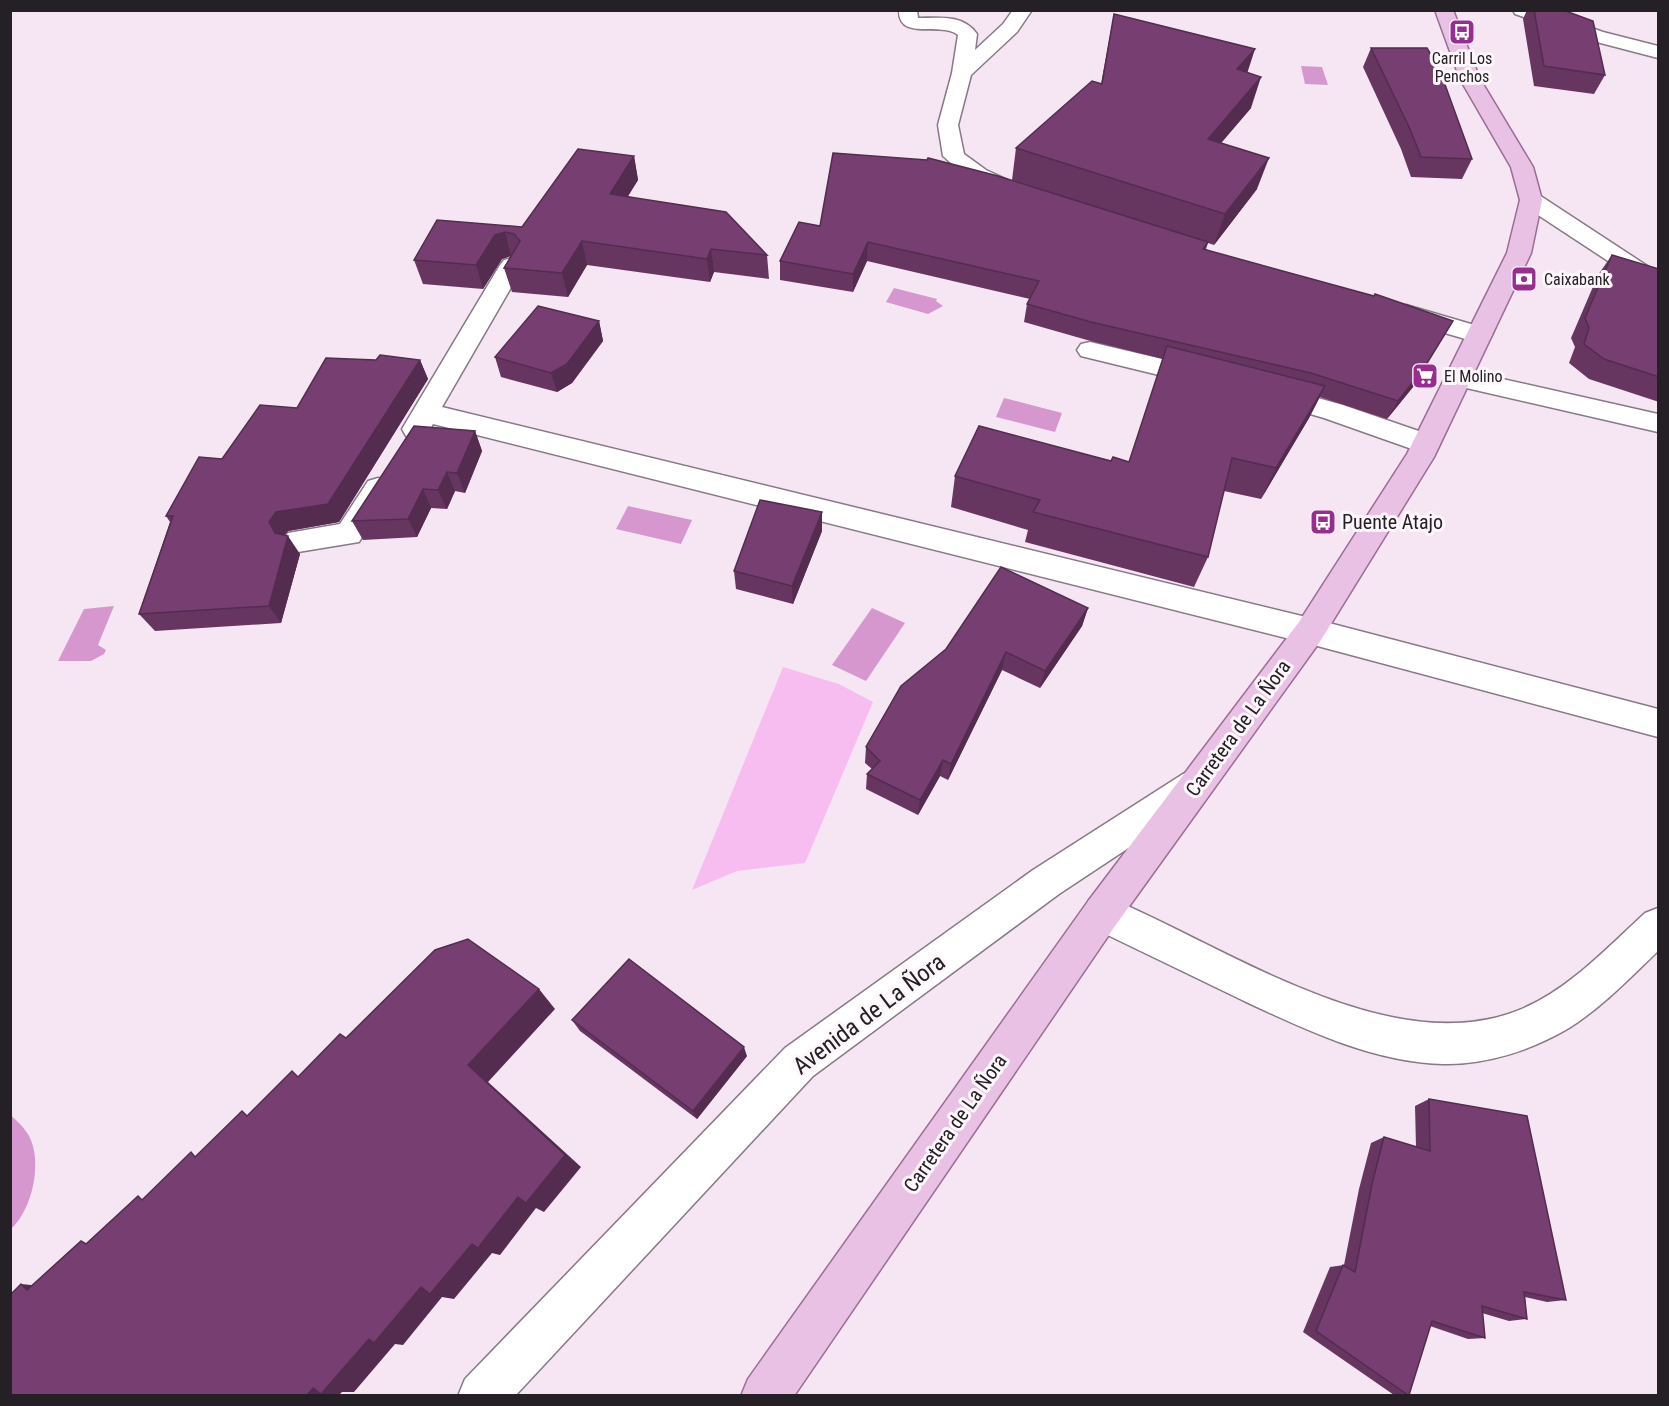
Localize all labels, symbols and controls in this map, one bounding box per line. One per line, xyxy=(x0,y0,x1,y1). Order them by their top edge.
bus stop icon: Carril Los Penchos xyxy=(1447,17,1477,47)
place label: Carril Los Penchos xyxy=(1432,49,1492,86)
bank icon: Caixabank xyxy=(1509,264,1539,294)
place label: Caixabank xyxy=(1544,270,1610,289)
supermarket icon: El Molino xyxy=(1410,361,1440,391)
place label: El Molino xyxy=(1444,367,1503,386)
bus stop icon: Puente Atajo xyxy=(1308,507,1338,537)
place label: Puente Atajo xyxy=(1342,510,1443,534)
street label: Carretera de La Ñora xyxy=(1180,655,1296,801)
street label: Avenida de La Ñora xyxy=(787,948,951,1080)
street label: Carretera de La Ñora xyxy=(898,1049,1012,1197)

